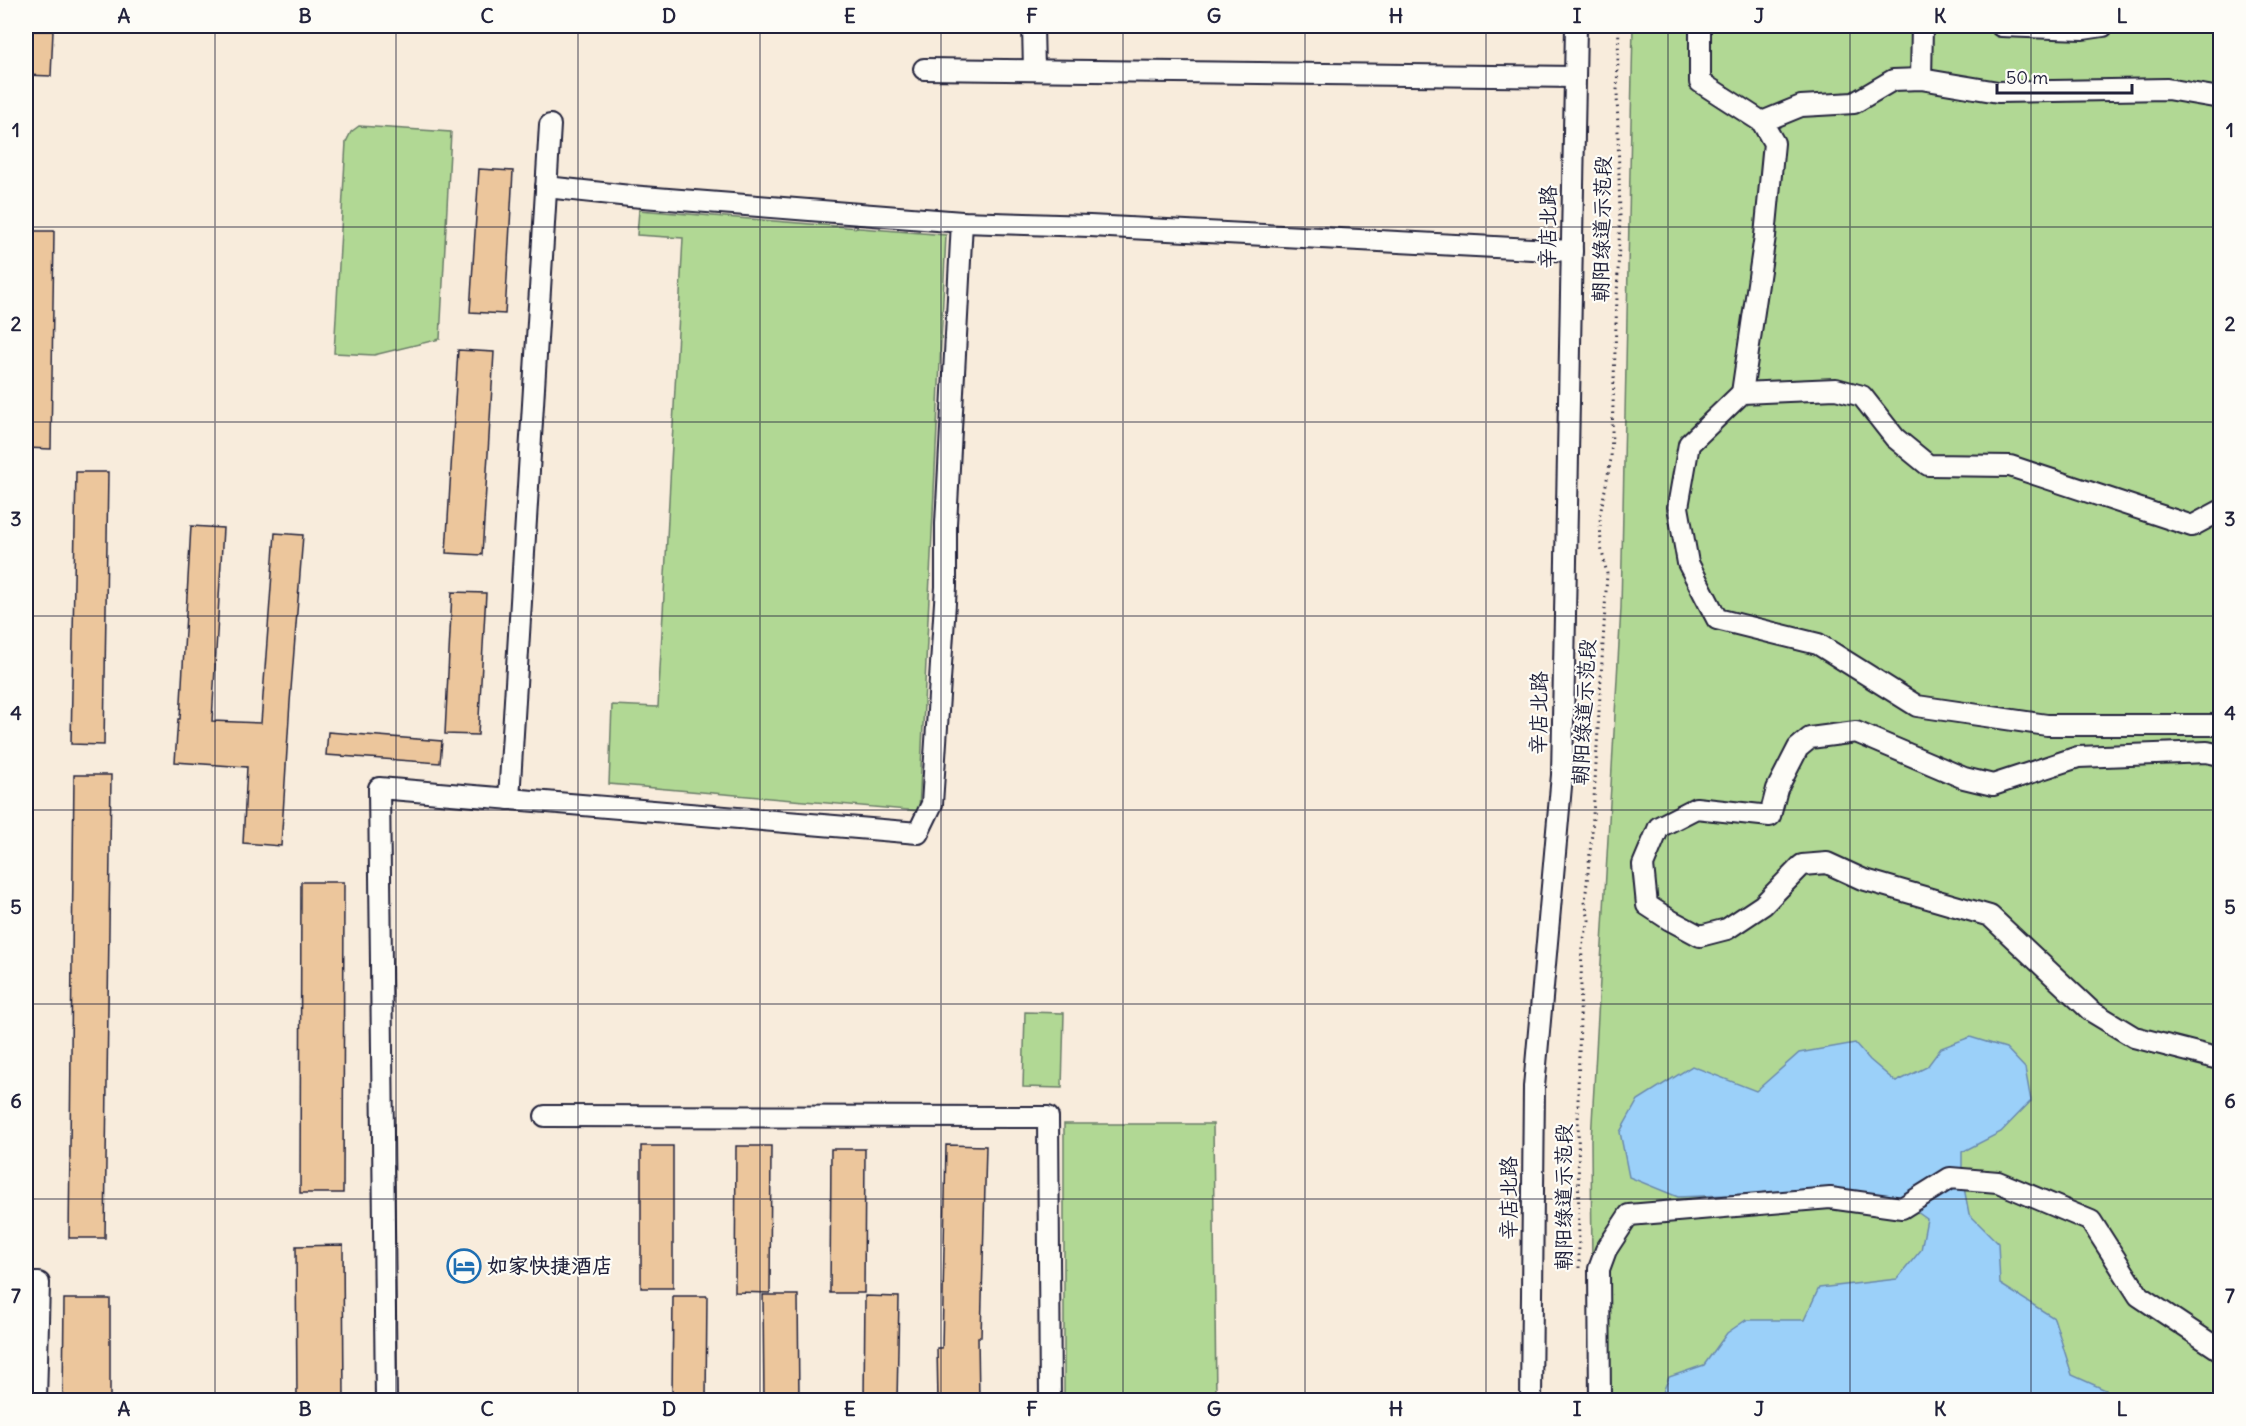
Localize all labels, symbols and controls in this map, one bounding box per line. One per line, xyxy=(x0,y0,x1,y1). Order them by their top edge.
text: A xyxy=(118,3,131,28)
text: B xyxy=(298,3,312,28)
text: C xyxy=(480,3,494,28)
text: D xyxy=(662,3,676,28)
text: E xyxy=(844,3,856,28)
text: F xyxy=(1026,3,1038,28)
text: G xyxy=(1207,3,1221,28)
text: H xyxy=(1389,3,1403,28)
text: I xyxy=(1573,3,1582,28)
text: J xyxy=(1754,3,1765,28)
text: K xyxy=(1934,3,1947,28)
text: L xyxy=(2117,3,2128,28)
scale bar xyxy=(1997,57,2132,95)
text: 50 m xyxy=(2006,66,2048,89)
text: 1 xyxy=(12,117,20,142)
text: 1 xyxy=(2226,117,2234,142)
street label: 朝阳绿道示范段 xyxy=(1587,155,1616,303)
street label: 辛店北路 xyxy=(1533,185,1562,269)
text: 2 xyxy=(11,311,22,336)
text: 2 xyxy=(2225,311,2236,336)
text: 3 xyxy=(10,506,22,531)
text: 3 xyxy=(2224,506,2236,531)
street label: 朝阳绿道示范段 xyxy=(1566,638,1601,786)
street label: 辛店北路 xyxy=(1524,671,1553,755)
text: 4 xyxy=(10,700,22,725)
text: 4 xyxy=(2224,700,2236,725)
text: 5 xyxy=(10,894,22,919)
text: 5 xyxy=(2224,894,2236,919)
text: 6 xyxy=(10,1088,22,1113)
text: 6 xyxy=(2224,1088,2236,1113)
street label: 朝阳绿道示范段 xyxy=(1550,1124,1577,1271)
street label: 辛店北路 xyxy=(1495,1156,1522,1240)
hotel icon: 如家快捷酒店 xyxy=(446,1248,482,1284)
place label: 如家快捷酒店 xyxy=(487,1252,613,1279)
text: 7 xyxy=(11,1283,21,1308)
text: 7 xyxy=(2225,1283,2235,1308)
text: A xyxy=(118,1396,131,1421)
text: B xyxy=(298,1396,312,1421)
text: C xyxy=(480,1396,494,1421)
text: D xyxy=(662,1396,676,1421)
text: E xyxy=(844,1396,856,1421)
text: F xyxy=(1026,1396,1038,1421)
text: G xyxy=(1207,1396,1221,1421)
text: H xyxy=(1389,1396,1403,1421)
text: I xyxy=(1573,1396,1582,1421)
text: J xyxy=(1754,1396,1765,1421)
text: K xyxy=(1934,1396,1947,1421)
text: L xyxy=(2117,1396,2128,1421)

